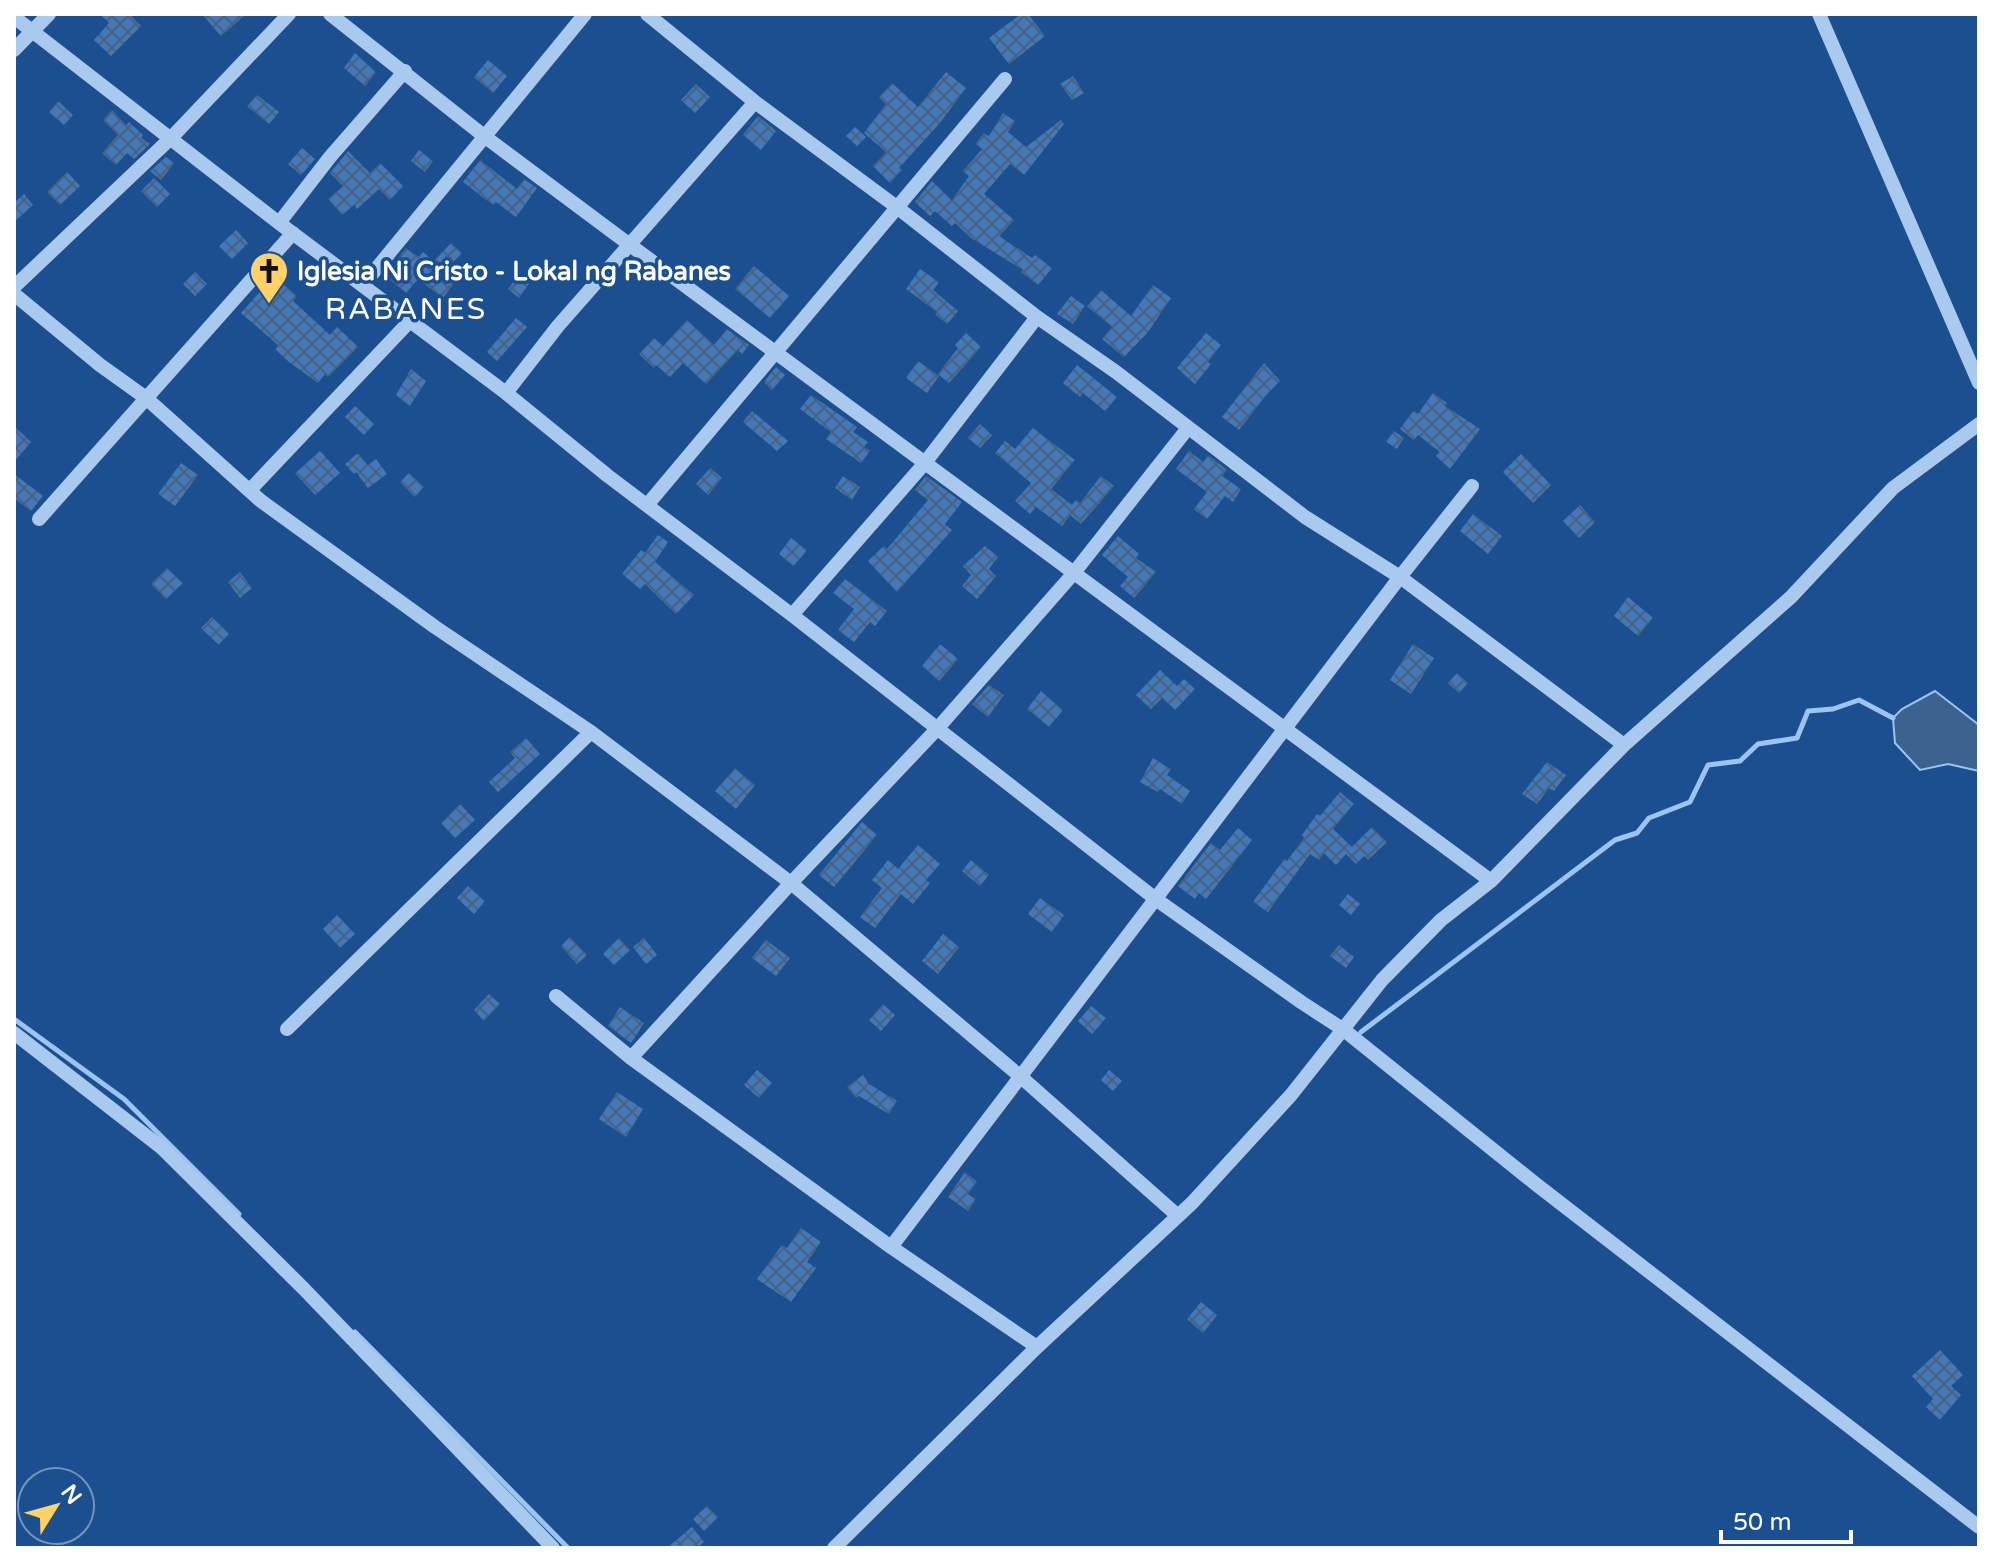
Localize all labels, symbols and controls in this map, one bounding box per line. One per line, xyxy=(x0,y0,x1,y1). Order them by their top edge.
church icon: Iglesia Ni Cristo - Lokal ng Rabanes xyxy=(248,250,290,305)
place label: Iglesia Ni Cristo - Lokal ng Rabanes xyxy=(297,256,731,287)
district label: RABANES xyxy=(325,291,487,328)
north arrow xyxy=(16,1466,96,1546)
text: N xyxy=(55,1480,87,1509)
scale bar xyxy=(1721,1494,1851,1544)
text: 50 m xyxy=(1733,1508,1791,1537)

